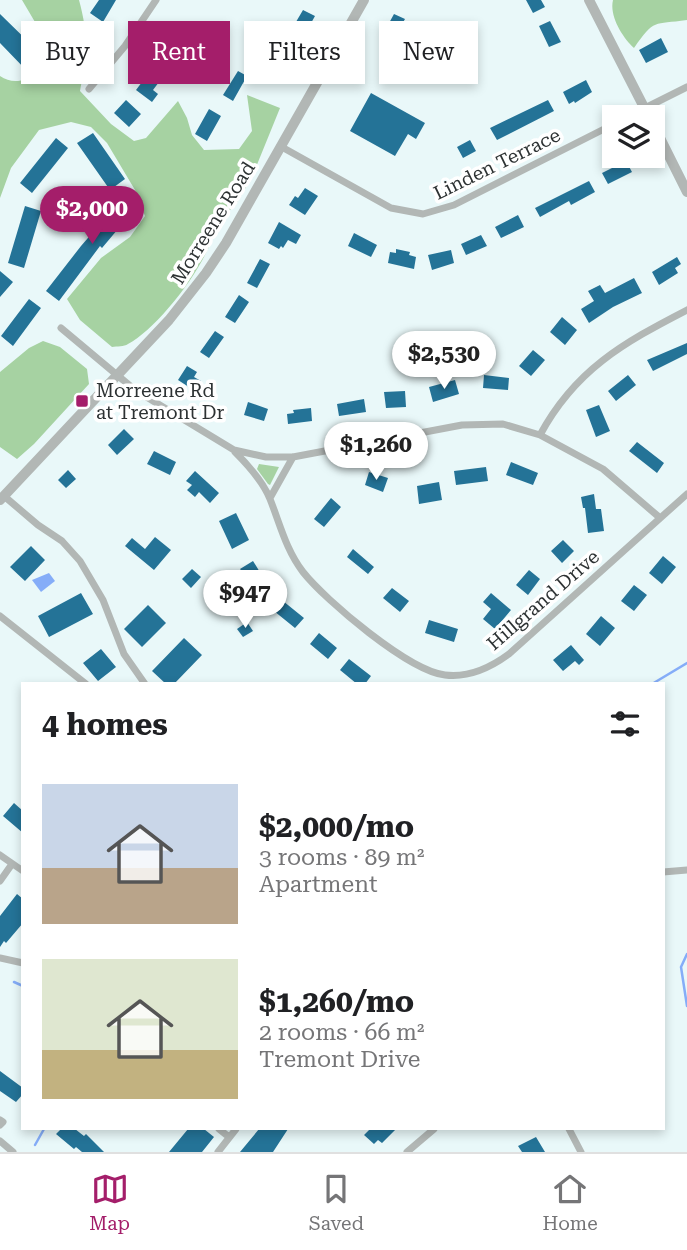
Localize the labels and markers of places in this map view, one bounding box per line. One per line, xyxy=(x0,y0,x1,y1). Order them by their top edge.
pin: $2,000 xyxy=(35,187,149,246)
pin: $2,530 xyxy=(387,332,501,391)
place label: Morreene Rd at Tremont Dr xyxy=(96,379,224,424)
marker: Morreene Rd at Tremont Dr xyxy=(74,393,90,409)
pin: $1,260 xyxy=(319,422,433,482)
pin: $947 xyxy=(204,570,286,630)

